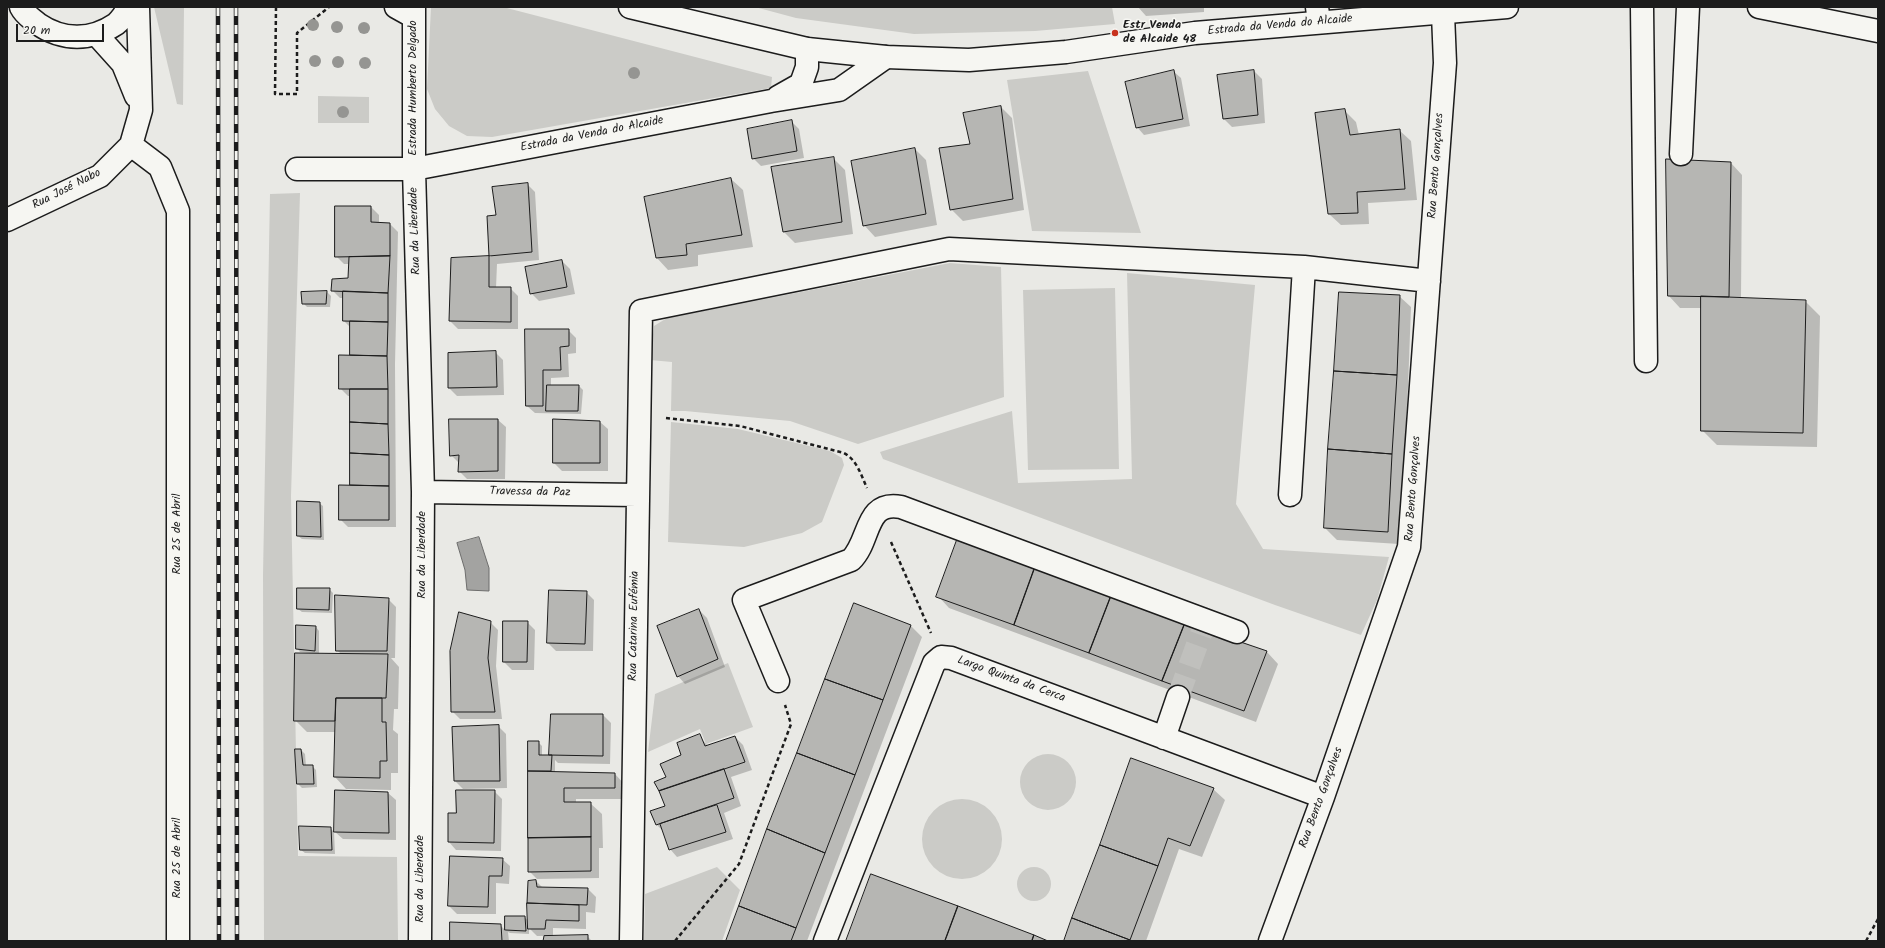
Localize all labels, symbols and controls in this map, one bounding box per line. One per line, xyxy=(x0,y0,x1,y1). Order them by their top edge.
street label: Estrada da Venda do Alcaide xyxy=(1207,12,1353,40)
scale bar xyxy=(18,16,106,42)
place label: Estr Venda de Alcaide 48 xyxy=(1123,19,1196,47)
street label: Estrada Humberto Delgado xyxy=(407,20,421,156)
text: 20 m xyxy=(23,21,50,40)
marker: Estr Venda de Alcaide 48 xyxy=(1110,28,1120,38)
street label: Rua Bento Gonçalves xyxy=(1426,113,1448,219)
street label: Estrada da Venda do Alcaide xyxy=(519,114,665,156)
street label: Rua José Nabo xyxy=(30,167,104,213)
street label: Rua da Liberdade xyxy=(407,187,425,275)
street label: Rua Bento Gonçalves xyxy=(1403,436,1425,542)
street label: Travessa da Paz xyxy=(489,485,571,501)
street label: Rua 25 de Abril xyxy=(171,493,185,575)
street label: Rua da Liberdade xyxy=(416,511,430,599)
street label: Rua Catarina Eufémia xyxy=(627,571,643,681)
street label: Largo Quinta da Cerca xyxy=(955,654,1067,706)
street label: Rua Bento Gonçalves xyxy=(1297,746,1347,850)
street label: Rua 25 de Abril xyxy=(171,817,185,899)
street label: Rua da Liberdade xyxy=(414,835,428,923)

